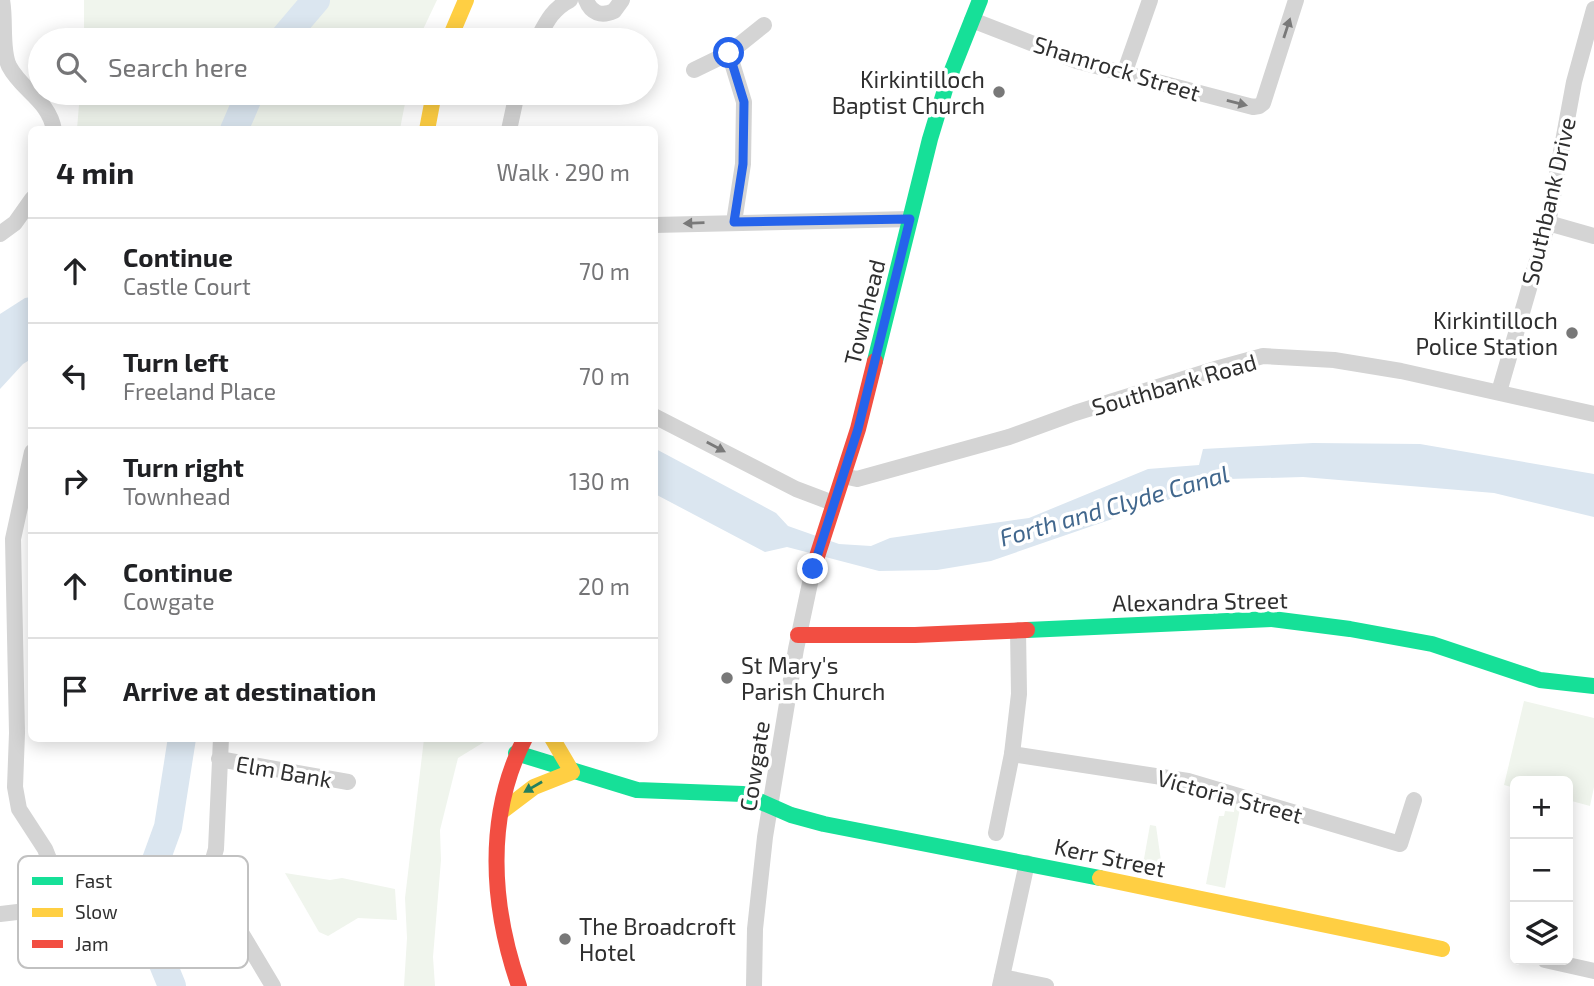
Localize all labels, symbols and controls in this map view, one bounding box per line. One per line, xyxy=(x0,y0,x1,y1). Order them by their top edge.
one-way arrow xyxy=(1282,17,1293,38)
search box xyxy=(28,28,658,105)
street label: Shamrock Street xyxy=(1030,29,1204,107)
route start xyxy=(713,37,744,68)
icon: search xyxy=(52,48,90,86)
text: Search here xyxy=(108,51,248,82)
place label: Kirkintilloch Baptist Church xyxy=(832,65,985,119)
marker: Kirkintilloch Baptist Church xyxy=(991,84,1007,100)
one-way arrow xyxy=(1227,98,1249,109)
street label: Southbank Drive xyxy=(1515,114,1581,288)
text: 4 min xyxy=(56,154,134,190)
text: Walk · 290 m xyxy=(497,158,630,186)
one-way arrow xyxy=(683,218,705,229)
text: Continue xyxy=(123,241,233,272)
icon: ahead xyxy=(56,252,94,290)
street label: Townhead xyxy=(837,256,891,368)
text: 70 m xyxy=(579,257,630,285)
text: Castle Court xyxy=(123,272,251,300)
place label: Kirkintilloch Police Station xyxy=(1415,306,1558,360)
marker: Kirkintilloch Police Station xyxy=(1564,325,1580,341)
text: Turn left xyxy=(123,346,229,377)
street label: Southbank Road xyxy=(1088,347,1260,421)
icon: left xyxy=(56,357,94,395)
text: 70 m xyxy=(579,362,630,390)
text: Freeland Place xyxy=(123,377,276,405)
one-way arrow xyxy=(706,440,726,452)
text: Turn right xyxy=(123,451,244,482)
water label: Forth and Clyde Canal xyxy=(996,458,1232,552)
icon: right xyxy=(56,462,94,500)
text: 130 m xyxy=(569,467,630,495)
text: Townhead xyxy=(123,482,231,510)
route end xyxy=(797,553,828,584)
text: Continue xyxy=(123,556,233,587)
icon: ahead xyxy=(56,567,94,605)
text: 20 m xyxy=(578,572,630,600)
street label: Alexandra Street xyxy=(1112,585,1288,617)
text: Cowgate xyxy=(123,587,215,615)
place label: St Mary's Parish Church xyxy=(741,651,885,705)
marker: St Mary's Parish Church xyxy=(719,670,735,686)
icon: arrive xyxy=(56,672,94,710)
text: Arrive at destination xyxy=(123,675,376,706)
street label: Cowgate xyxy=(733,719,775,813)
street label: Elm Bank xyxy=(234,749,334,793)
street label: Victoria Street xyxy=(1154,763,1306,829)
map controls xyxy=(1510,776,1573,965)
button: + xyxy=(1510,776,1573,839)
one-way arrow xyxy=(524,781,543,793)
street label: Kerr Street xyxy=(1052,832,1168,882)
button: − xyxy=(1510,839,1573,902)
legend xyxy=(18,856,248,968)
text: Fast xyxy=(75,869,112,892)
text: Slow xyxy=(75,900,118,923)
button: layers xyxy=(1510,902,1573,965)
place label: The Broadcroft Hotel xyxy=(579,912,736,966)
marker: The Broadcroft Hotel xyxy=(557,931,573,947)
text: Jam xyxy=(75,932,109,955)

